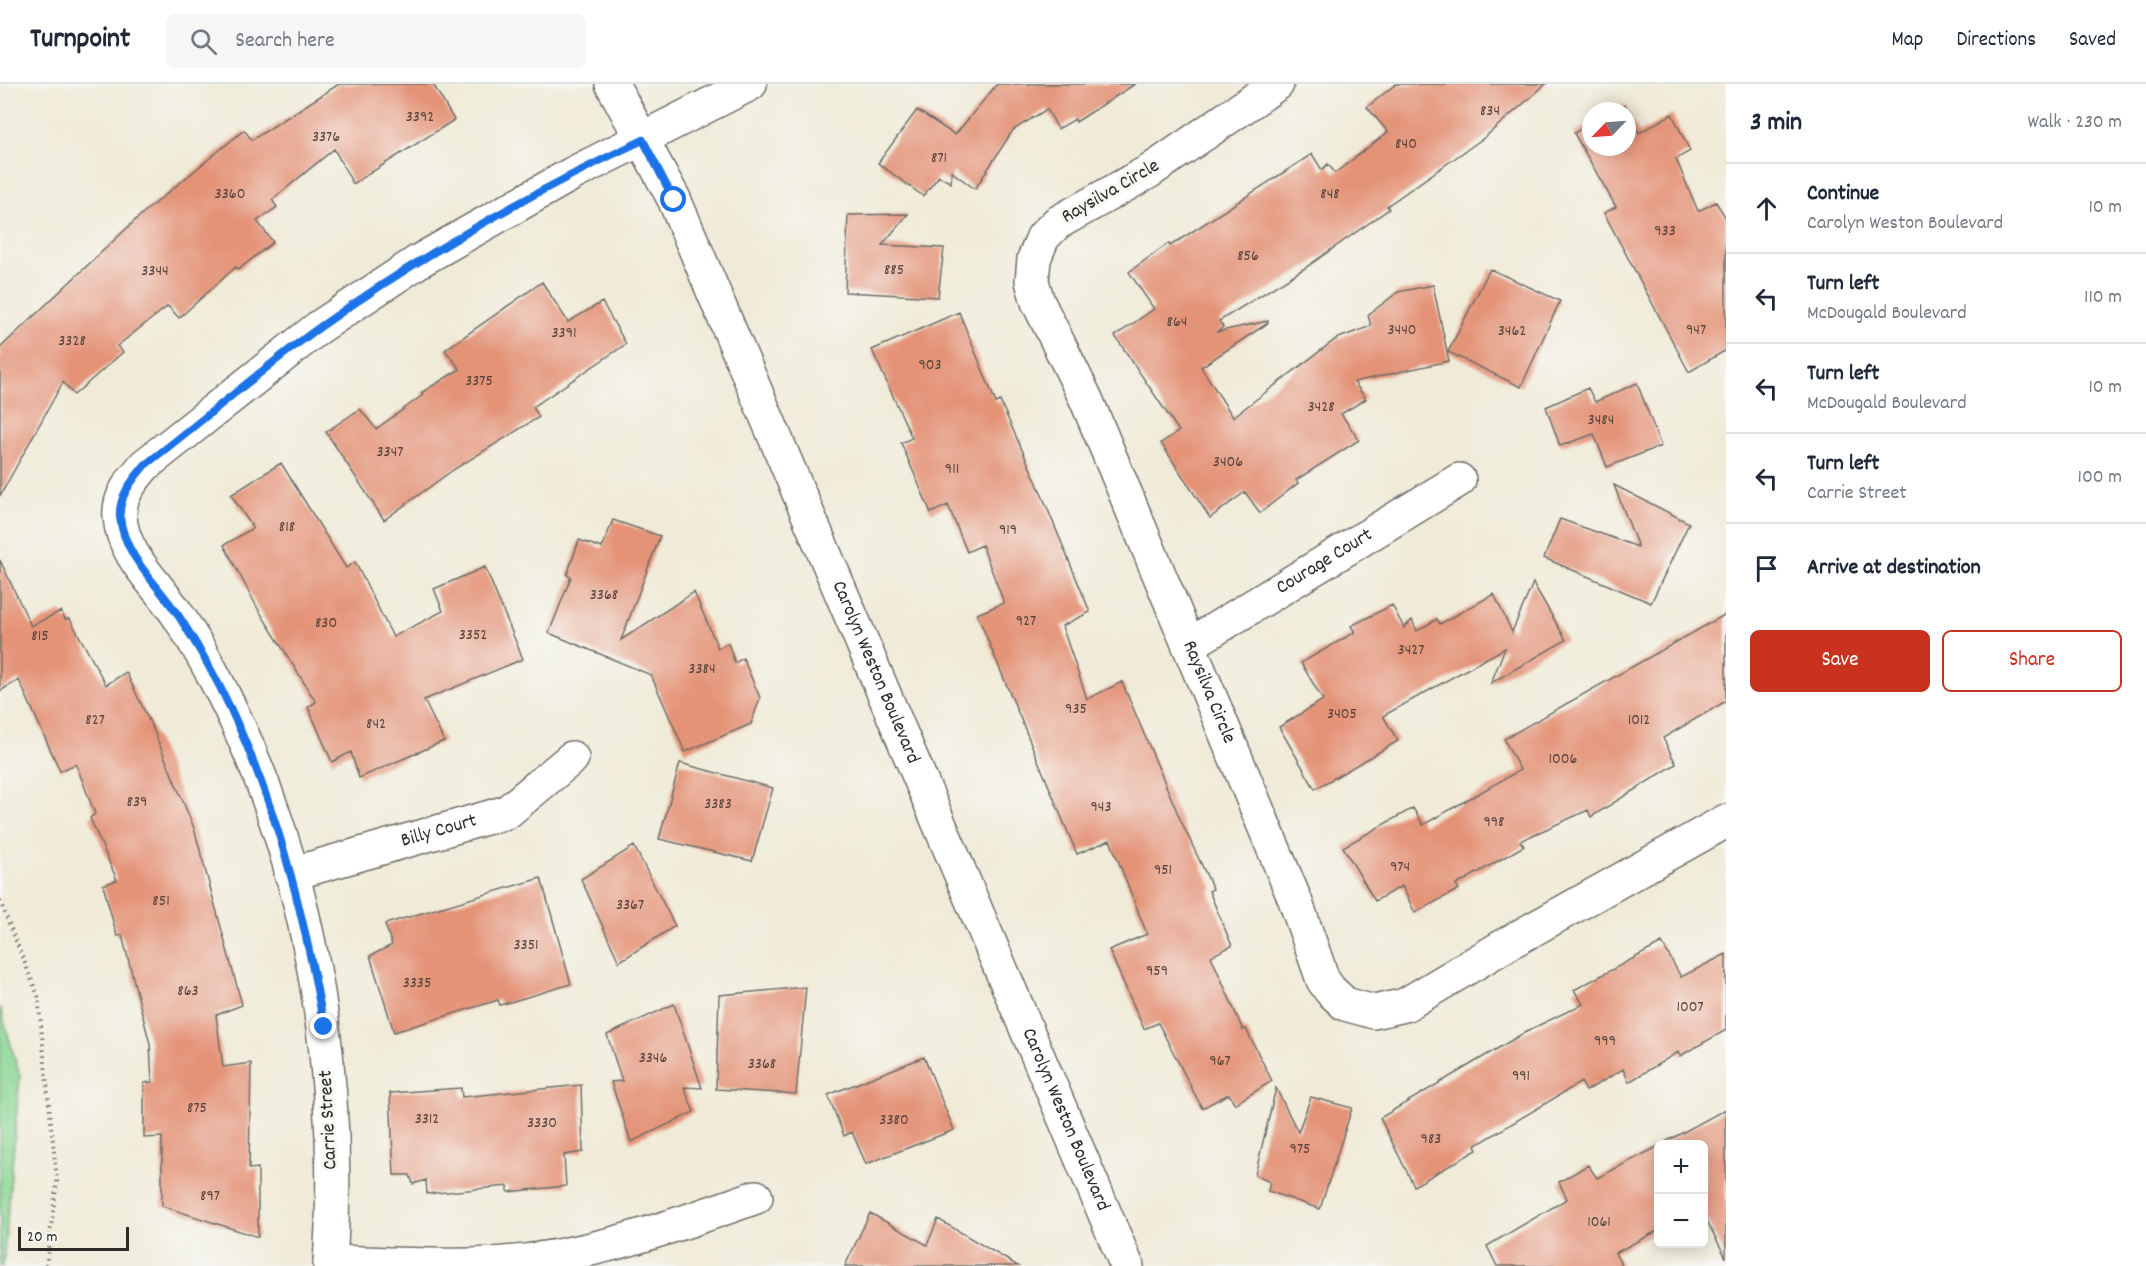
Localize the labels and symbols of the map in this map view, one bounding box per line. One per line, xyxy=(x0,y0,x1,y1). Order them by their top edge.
house number: 834 xyxy=(1480,100,1500,123)
north arrow xyxy=(1582,102,1636,156)
house number: 3392 xyxy=(406,106,434,129)
house number: 3376 xyxy=(312,126,340,149)
house number: 840 xyxy=(1395,133,1417,156)
house number: 871 xyxy=(931,147,947,170)
street label: Raysilva Circle xyxy=(1057,153,1165,231)
house number: 3360 xyxy=(215,183,245,206)
house number: 848 xyxy=(1320,183,1340,206)
route start xyxy=(660,186,686,212)
house number: 933 xyxy=(1654,220,1676,243)
house number: 856 xyxy=(1237,245,1259,268)
house number: 885 xyxy=(884,259,904,282)
house number: 3344 xyxy=(141,260,169,283)
house number: 864 xyxy=(1167,311,1187,334)
house number: 3440 xyxy=(1387,319,1417,342)
house number: 947 xyxy=(1686,319,1706,342)
house number: 3462 xyxy=(1498,320,1526,343)
house number: 3391 xyxy=(551,322,577,345)
house number: 3328 xyxy=(58,330,86,353)
house number: 903 xyxy=(918,354,942,377)
house number: 3375 xyxy=(465,370,493,393)
house number: 3428 xyxy=(1307,396,1335,419)
house number: 3484 xyxy=(1588,409,1614,432)
house number: 3347 xyxy=(377,441,403,464)
house number: 3406 xyxy=(1213,451,1243,474)
house number: 911 xyxy=(945,458,959,481)
house number: 818 xyxy=(279,516,295,539)
house number: 919 xyxy=(999,519,1017,542)
street label: Courage Court xyxy=(1271,522,1378,602)
street label: Carolyn Weston Boulevard xyxy=(824,577,926,768)
house number: 3368 xyxy=(590,584,618,607)
house number: 927 xyxy=(1016,610,1036,633)
house number: 830 xyxy=(315,612,337,635)
house number: 3352 xyxy=(459,624,487,647)
house number: 815 xyxy=(31,625,49,648)
street label: Raysilva Circle xyxy=(1174,637,1242,748)
house number: 3427 xyxy=(1398,639,1424,662)
house number: 3384 xyxy=(688,658,716,681)
house number: 935 xyxy=(1065,698,1087,721)
house number: 3405 xyxy=(1327,703,1357,726)
house number: 827 xyxy=(85,709,105,732)
house number: 1012 xyxy=(1628,709,1650,732)
house number: 842 xyxy=(366,713,386,736)
house number: 1006 xyxy=(1549,748,1578,771)
house number: 839 xyxy=(127,791,147,814)
house number: 3383 xyxy=(704,793,732,816)
house number: 943 xyxy=(1090,796,1112,819)
street label: Billy Court xyxy=(398,807,480,856)
house number: 998 xyxy=(1483,811,1505,834)
house number: 974 xyxy=(1390,856,1410,879)
house number: 951 xyxy=(1154,859,1172,882)
house number: 851 xyxy=(152,890,170,913)
house number: 3367 xyxy=(616,894,644,917)
house number: 3351 xyxy=(513,934,539,957)
house number: 959 xyxy=(1146,960,1168,983)
house number: 3335 xyxy=(403,972,431,995)
house number: 863 xyxy=(177,980,199,1003)
house number: 1007 xyxy=(1676,996,1704,1019)
route end xyxy=(310,1013,336,1039)
street label: Carolyn Weston Boulevard xyxy=(1014,1024,1116,1216)
house number: 999 xyxy=(1594,1030,1616,1053)
house number: 3346 xyxy=(639,1047,667,1070)
house number: 967 xyxy=(1209,1050,1231,1073)
house number: 3368 xyxy=(748,1053,776,1076)
house number: 991 xyxy=(1512,1065,1530,1088)
street label: Carrie Street xyxy=(312,1069,346,1171)
house number: 875 xyxy=(187,1097,207,1120)
house number: 3312 xyxy=(415,1108,439,1131)
house number: 3380 xyxy=(879,1109,909,1132)
house number: 3330 xyxy=(527,1112,557,1135)
house number: 983 xyxy=(1421,1128,1441,1151)
house number: 975 xyxy=(1290,1138,1310,1161)
house number: 897 xyxy=(200,1185,220,1208)
house number: 1061 xyxy=(1587,1211,1611,1234)
scale bar xyxy=(18,1224,129,1252)

